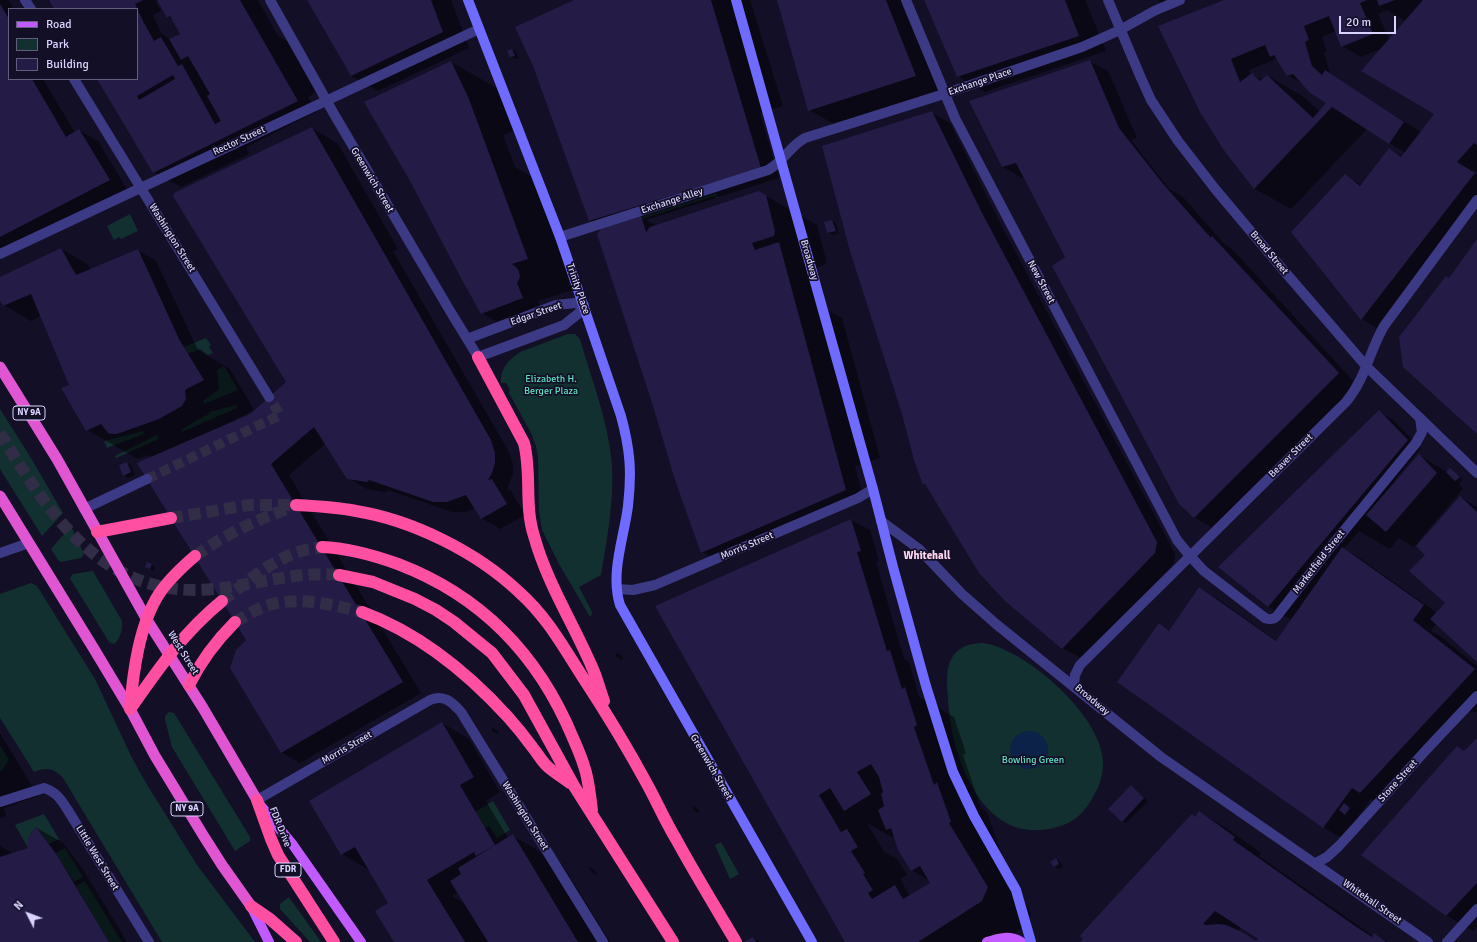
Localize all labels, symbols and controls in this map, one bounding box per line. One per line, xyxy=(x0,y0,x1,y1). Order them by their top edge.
legend xyxy=(8,8,138,80)
scale bar xyxy=(1341,8,1398,34)
text: 20 m xyxy=(1346,15,1371,30)
text: Road xyxy=(46,17,72,32)
text: Park xyxy=(46,37,69,52)
text: Building xyxy=(46,57,89,72)
street label: Exchange Place xyxy=(947,65,1013,99)
street label: Rector Street xyxy=(211,124,267,158)
street label: Greenwich Street xyxy=(348,145,396,215)
street label: Exchange Alley xyxy=(639,185,705,217)
street label: Washington Street xyxy=(146,201,198,275)
street label: Broad Street xyxy=(1247,229,1291,277)
street label: Broadway xyxy=(797,238,821,282)
street label: New Street xyxy=(1025,258,1057,306)
street label: Trinity Place xyxy=(564,262,592,316)
street label: Edgar Street xyxy=(509,300,563,328)
park label: Elizabeth H. Berger Plaza xyxy=(524,373,578,396)
road number: NY 9A xyxy=(13,406,45,420)
street label: Beaver Street xyxy=(1266,431,1316,481)
street label: Marketfield Street xyxy=(1290,528,1348,596)
street label: Morris Street xyxy=(719,530,775,562)
district label: Whitehall xyxy=(903,549,951,563)
street label: West Street xyxy=(165,629,201,677)
street label: Broadway xyxy=(1072,682,1112,718)
street label: Morris Street xyxy=(320,729,374,767)
street label: Greenwich Street xyxy=(687,732,735,802)
park label: Bowling Green xyxy=(1002,754,1064,766)
street label: Stone Street xyxy=(1376,757,1420,805)
street label: Washington Street xyxy=(499,779,551,853)
road number: NY 9A xyxy=(171,802,203,816)
street label: FDR Drive xyxy=(267,805,293,849)
street label: Little West Street xyxy=(73,823,121,893)
road number: FDR xyxy=(275,863,301,877)
street label: Whitehall Street xyxy=(1340,877,1404,927)
north arrow xyxy=(8,894,48,934)
text: N xyxy=(11,898,26,913)

